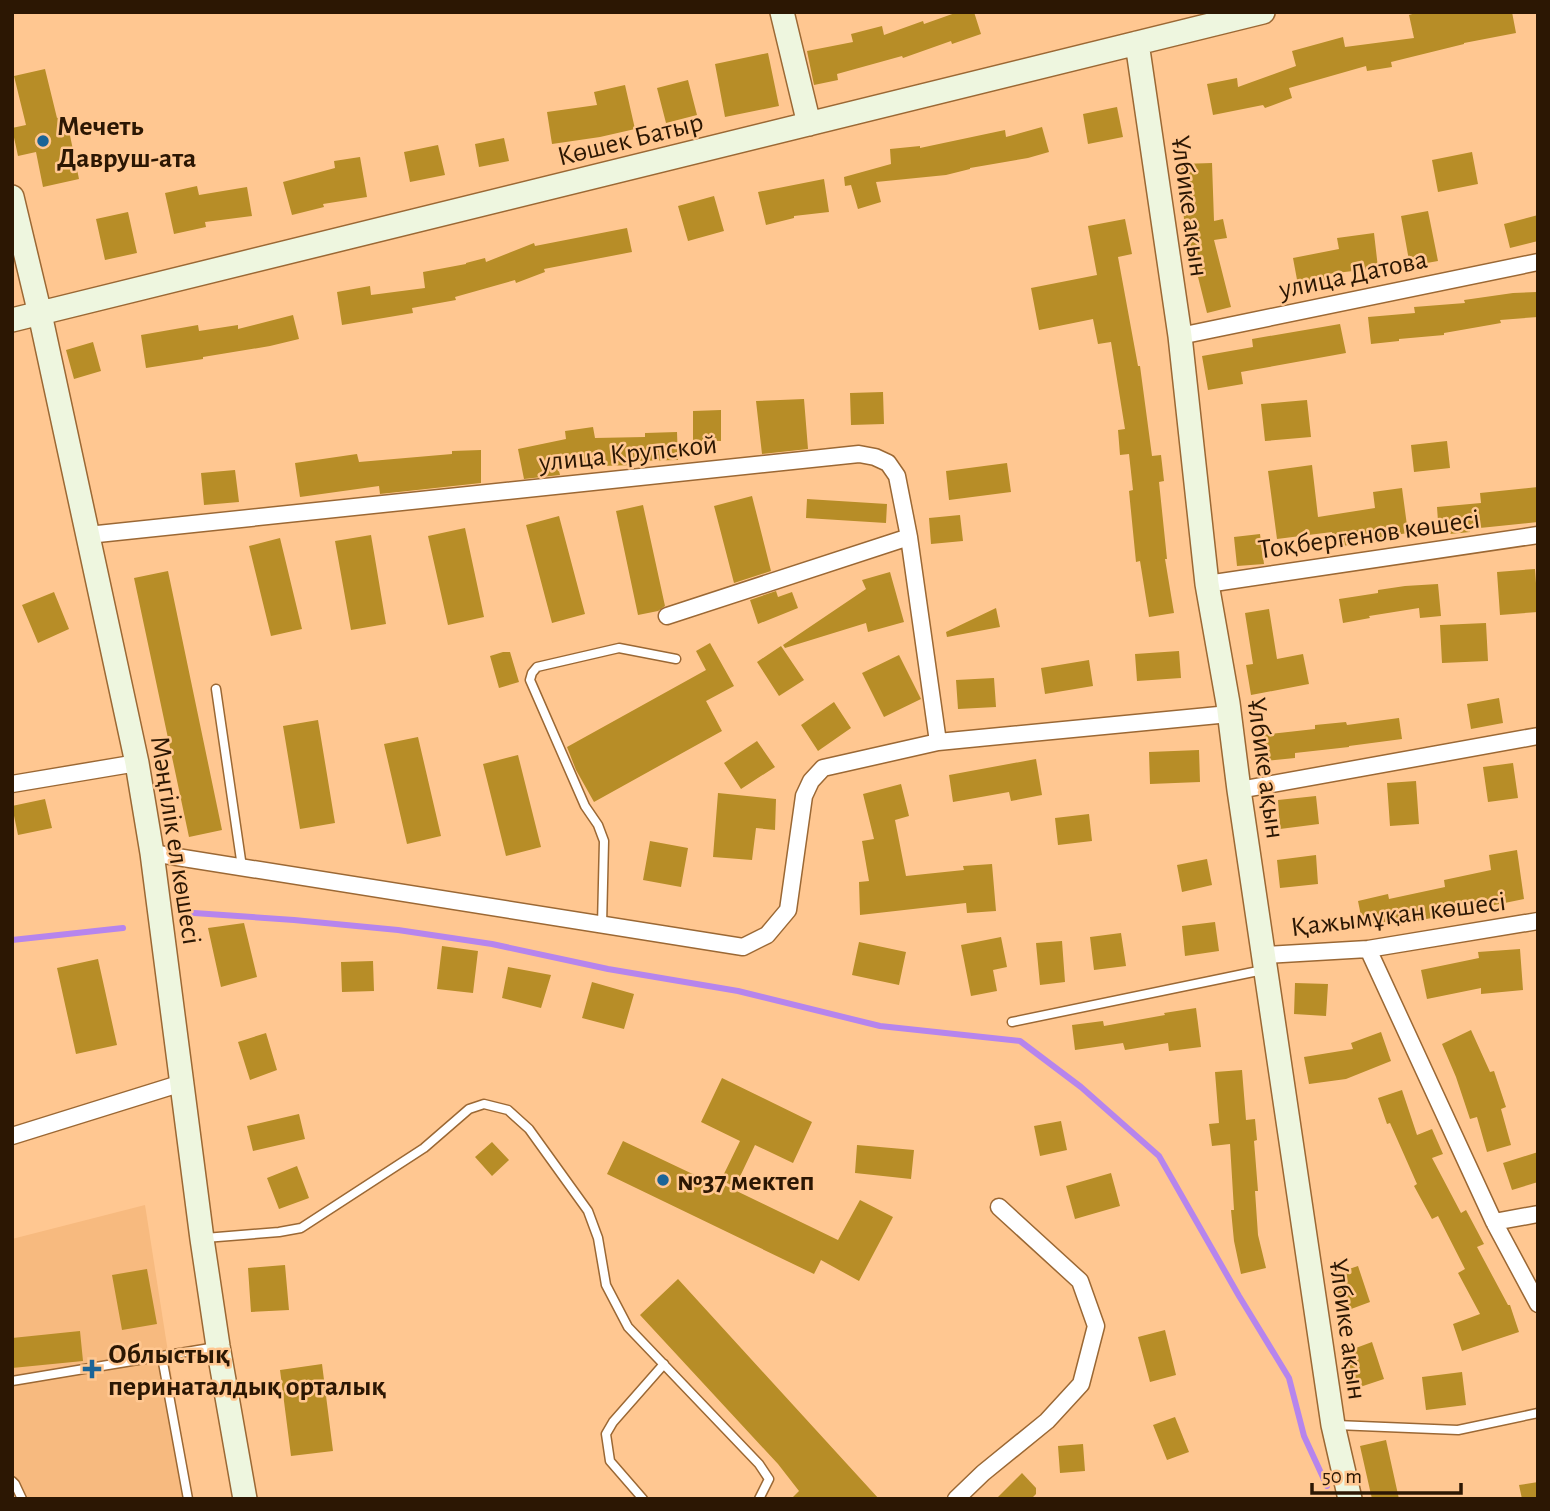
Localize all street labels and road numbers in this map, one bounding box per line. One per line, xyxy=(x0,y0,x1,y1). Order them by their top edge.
street label: Көшек Батыр xyxy=(555,108,706,172)
street label: Ұлбике ақын xyxy=(1165,134,1213,279)
street label: улица Датова xyxy=(1276,246,1430,305)
street label: улица Крупской xyxy=(537,431,719,477)
street label: Тоқбергенов көшесі xyxy=(1257,506,1482,564)
street label: Ұлбике ақын xyxy=(1241,696,1289,841)
street label: Мәңгілік ел көшесі xyxy=(145,734,205,947)
street label: Қажымұқан көшесі xyxy=(1289,888,1507,942)
street label: Ұлбике ақын xyxy=(1323,1257,1371,1402)

